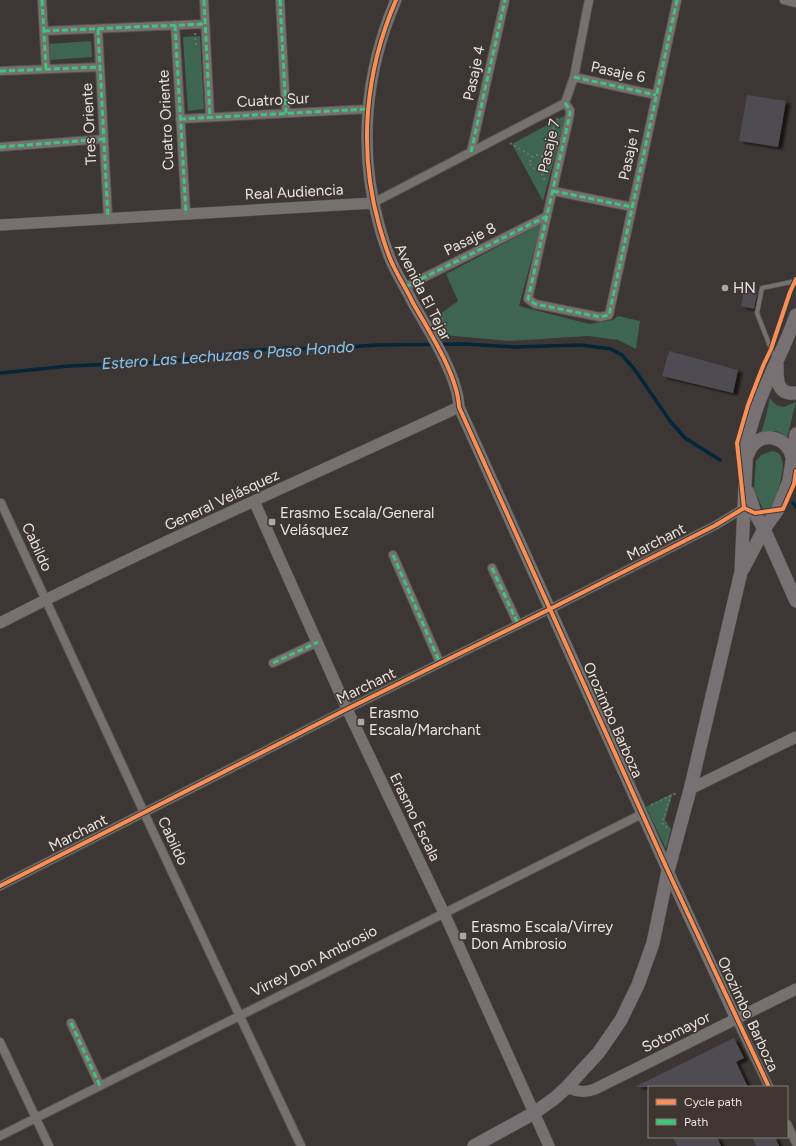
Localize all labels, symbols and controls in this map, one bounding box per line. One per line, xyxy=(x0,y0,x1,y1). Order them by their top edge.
street label: Pasaje 4 xyxy=(459,44,489,102)
street label: Pasaje 6 xyxy=(589,57,647,87)
street label: Cuatro Oriente xyxy=(154,69,178,171)
street label: Tres Oriente xyxy=(78,83,100,165)
street label: Cuatro Sur xyxy=(236,89,310,111)
street label: Pasaje 7 xyxy=(534,117,564,175)
street label: Pasaje 1 xyxy=(615,126,643,182)
street label: Real Audiencia xyxy=(244,180,344,204)
street label: Pasaje 8 xyxy=(441,219,499,259)
street label: Avenida El Tejar xyxy=(391,241,455,343)
place label: HN xyxy=(733,279,756,297)
marker: HN xyxy=(720,283,730,293)
water label: Estero Las Lechuzas o Paso Hondo xyxy=(101,337,355,373)
street label: General Velásquez xyxy=(162,466,282,534)
place label: Erasmo Escala/General Velásquez xyxy=(280,504,434,539)
marker: Erasmo Escala/General Velásquez xyxy=(267,517,277,527)
street label: Marchant xyxy=(624,519,689,564)
street label: Cabildo xyxy=(18,520,56,574)
street label: Orozimbo Barboza xyxy=(579,659,647,781)
street label: Marchant xyxy=(333,664,399,708)
place label: Erasmo Escala/Marchant xyxy=(369,704,481,739)
marker: Erasmo Escala/Marchant xyxy=(356,717,366,727)
street label: Erasmo Escala xyxy=(386,770,444,864)
street label: Marchant xyxy=(46,810,111,855)
street label: Cabildo xyxy=(154,814,192,868)
place label: Erasmo Escala/Virrey Don Ambrosio xyxy=(471,918,613,953)
street label: Virrey Don Ambrosio xyxy=(248,921,380,1001)
marker: Erasmo Escala/Virrey Don Ambrosio xyxy=(458,931,468,941)
street label: Orozimbo Barboza xyxy=(714,954,782,1074)
street label: Sotomayor xyxy=(639,1008,713,1056)
legend xyxy=(648,1086,788,1138)
text: Cycle path xyxy=(684,1095,742,1109)
text: Path xyxy=(684,1115,708,1129)

